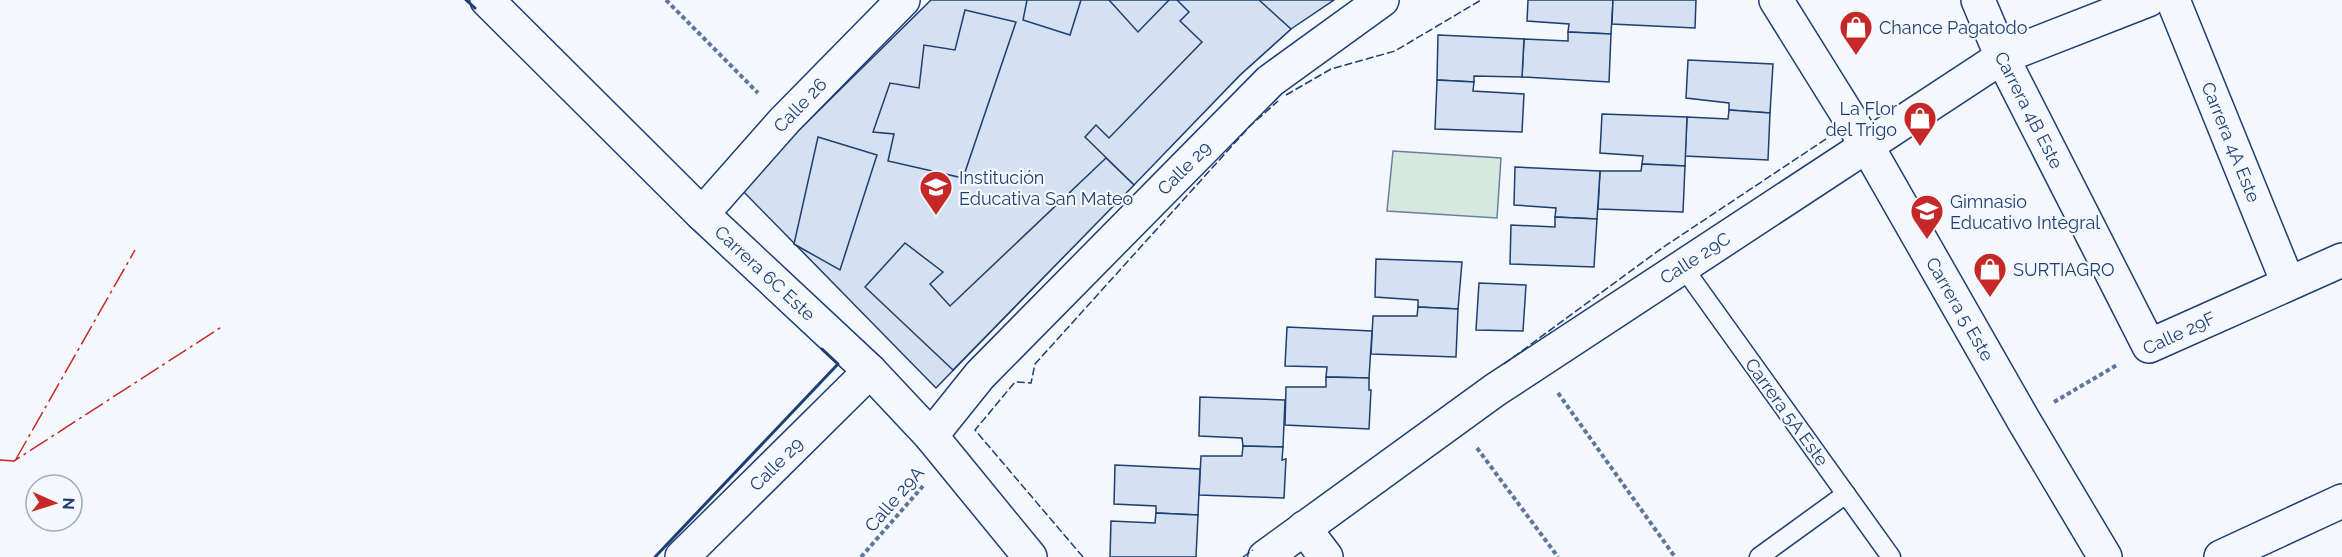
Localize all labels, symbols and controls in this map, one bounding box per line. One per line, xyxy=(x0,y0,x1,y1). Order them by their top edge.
shop icon: Chance Pagatodo xyxy=(1838,9,1874,56)
place label: Chance Pagatodo xyxy=(1879,17,2028,38)
street label: Carrera 4B Este xyxy=(1991,48,2068,172)
street label: Calle 26 xyxy=(769,73,831,137)
street label: Carrera 4A Este xyxy=(2197,79,2265,206)
place label: La Flor del Trigo xyxy=(1825,98,1898,140)
shop icon: La Flor del Trigo xyxy=(1902,100,1938,147)
street label: Calle 29 xyxy=(1153,137,1215,199)
place label: Institución Educativa San Mateo xyxy=(959,167,1134,209)
school or university icon: Institución Educativa San Mateo xyxy=(918,169,954,216)
place label: Gimnasio Educativo Integral xyxy=(1950,191,2100,233)
school or university icon: Gimnasio Educativo Integral xyxy=(1909,193,1945,240)
street label: Carrera 6C Este xyxy=(710,221,820,325)
street label: Calle 29C xyxy=(1656,228,1734,288)
shop icon: SURTIAGRO xyxy=(1972,251,2008,298)
street label: Carrera 5 Este xyxy=(1922,253,1998,365)
place label: SURTIAGRO xyxy=(2013,259,2114,280)
street label: Calle 29F xyxy=(2139,307,2219,359)
street label: Carrera 5A Este xyxy=(1741,354,1833,470)
street label: Calle 29 xyxy=(745,433,807,495)
street label: Calle 29A xyxy=(860,462,928,536)
north arrow xyxy=(24,473,84,533)
text: N xyxy=(59,497,78,510)

